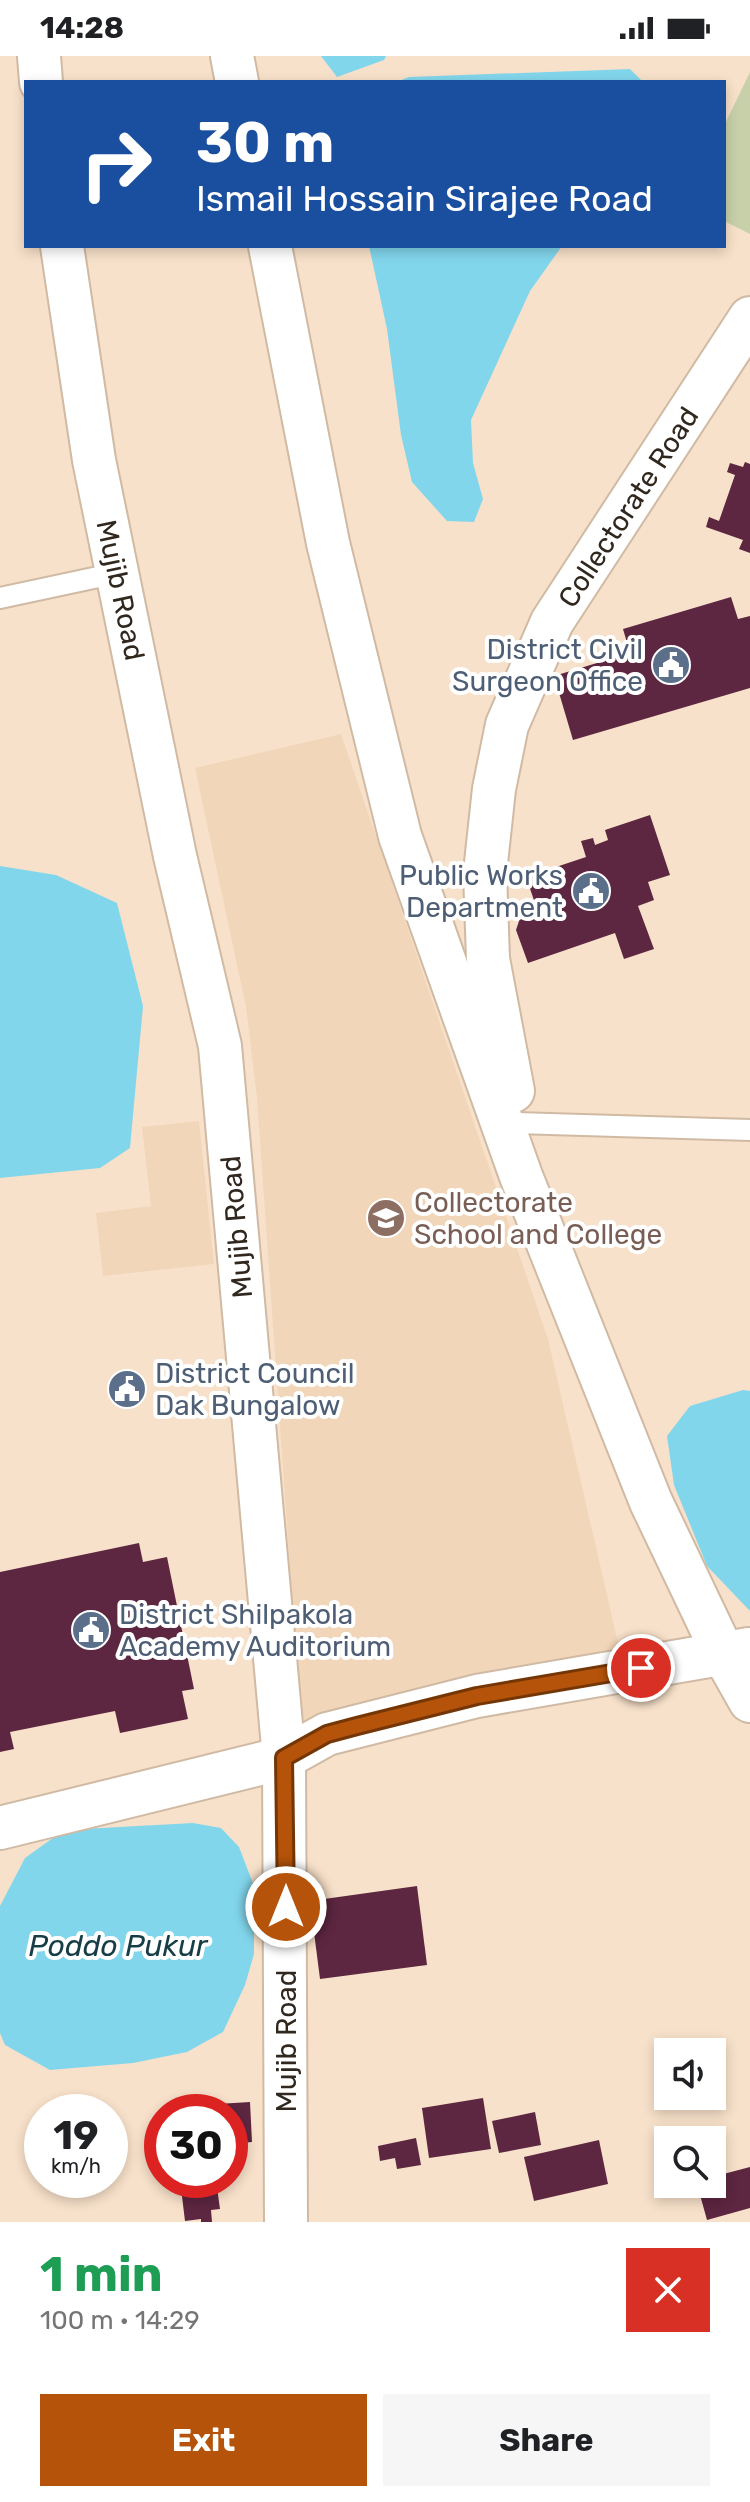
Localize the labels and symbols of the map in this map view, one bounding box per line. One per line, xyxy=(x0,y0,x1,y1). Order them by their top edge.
street label: Collectorate Road xyxy=(551,401,705,614)
street label: Mujib Road xyxy=(90,517,152,663)
place label: District Civil Surgeon Office xyxy=(452,633,643,698)
public building icon: District Civil Surgeon Office xyxy=(650,644,692,686)
place label: Public Works Department xyxy=(399,859,563,924)
public building icon: Public Works Department xyxy=(570,870,612,912)
street label: Mujib Road xyxy=(214,1154,259,1300)
place label: Collectorate School and College xyxy=(414,1186,662,1251)
school or university icon: Collectorate School and College xyxy=(365,1197,407,1239)
place label: District Council Dak Bungalow xyxy=(155,1357,355,1422)
public building icon: District Council Dak Bungalow xyxy=(106,1368,148,1410)
place label: District Shilpakola Academy Auditorium xyxy=(119,1598,391,1663)
public building icon: District Shilpakola Academy Auditorium xyxy=(70,1609,112,1651)
pin xyxy=(607,1634,675,1702)
position arrow xyxy=(244,1865,328,1949)
water label: Poddo Pukur xyxy=(28,1928,209,1964)
street label: Mujib Road xyxy=(270,1970,303,2112)
speed limit sign: 30 xyxy=(144,2094,248,2198)

